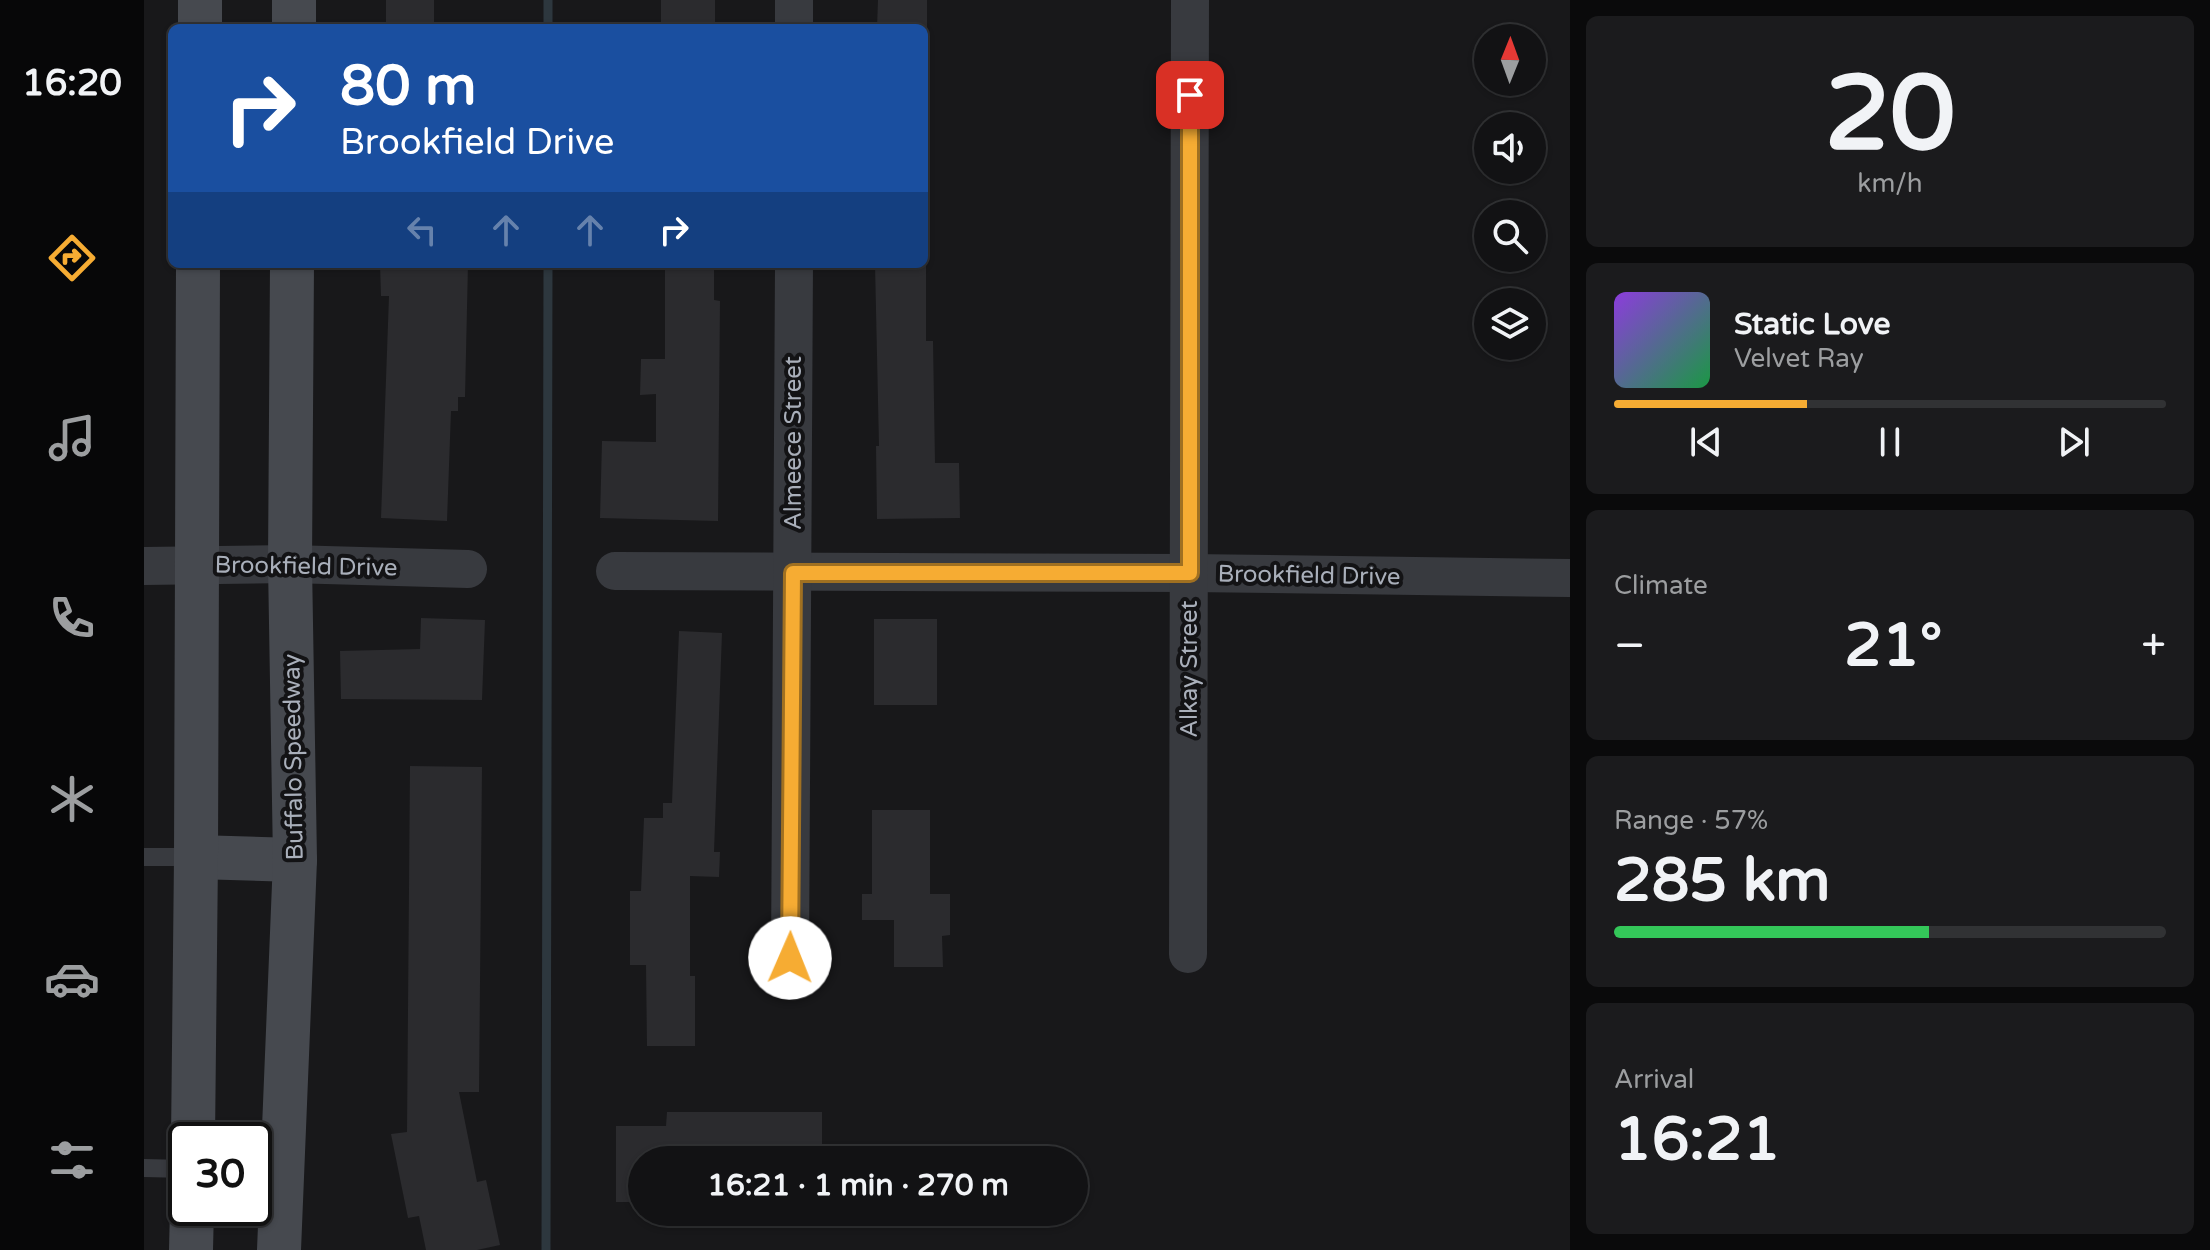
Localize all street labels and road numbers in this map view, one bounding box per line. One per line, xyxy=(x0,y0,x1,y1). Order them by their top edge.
street label: Almeece Street xyxy=(779,356,808,530)
street label: Brookfield Drive xyxy=(214,550,398,583)
street label: Brookfield Drive xyxy=(1217,559,1401,592)
street label: Alkay Street xyxy=(1175,600,1204,738)
street label: Buffalo Speedway xyxy=(277,653,310,861)

